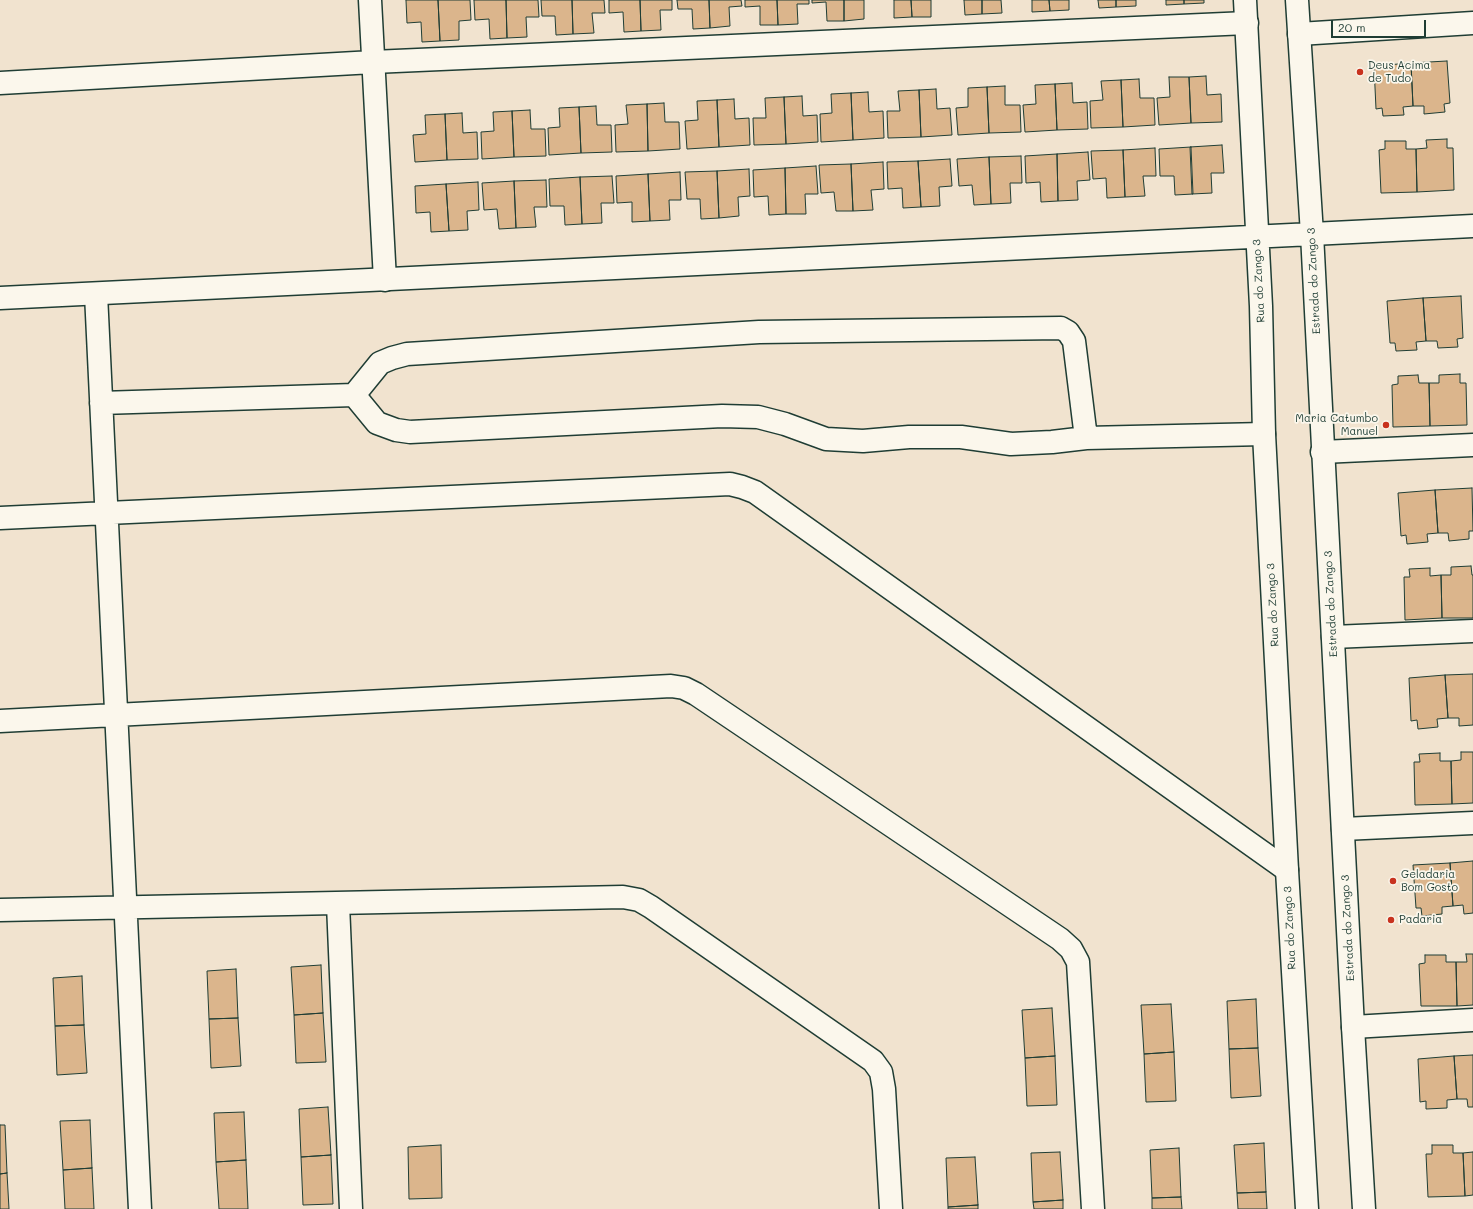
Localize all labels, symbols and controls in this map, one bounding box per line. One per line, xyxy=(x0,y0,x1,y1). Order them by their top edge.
scale bar xyxy=(1333,12,1428,38)
text: 20 m xyxy=(1338,19,1366,35)
place label: Deus Acima de Tudo xyxy=(1368,59,1430,85)
marker: Deus Acima de Tudo xyxy=(1355,67,1365,77)
street label: Estrada do Zango 3 xyxy=(1305,228,1323,334)
street label: Rua do Zango 3 xyxy=(1250,239,1268,323)
place label: Maria Catumbo Manuel xyxy=(1295,412,1378,438)
marker: Maria Catumbo Manuel xyxy=(1381,420,1391,430)
street label: Estrada do Zango 3 xyxy=(1322,551,1340,657)
street label: Rua do Zango 3 xyxy=(1264,563,1282,647)
place label: Geladaria Bom Gosto xyxy=(1401,868,1458,894)
street label: Estrada do Zango 3 xyxy=(1339,875,1357,981)
marker: Geladaria Bom Gosto xyxy=(1388,876,1398,886)
street label: Rua do Zango 3 xyxy=(1281,886,1299,970)
place label: Padaria xyxy=(1399,913,1442,927)
marker: Padaria xyxy=(1386,915,1396,925)

